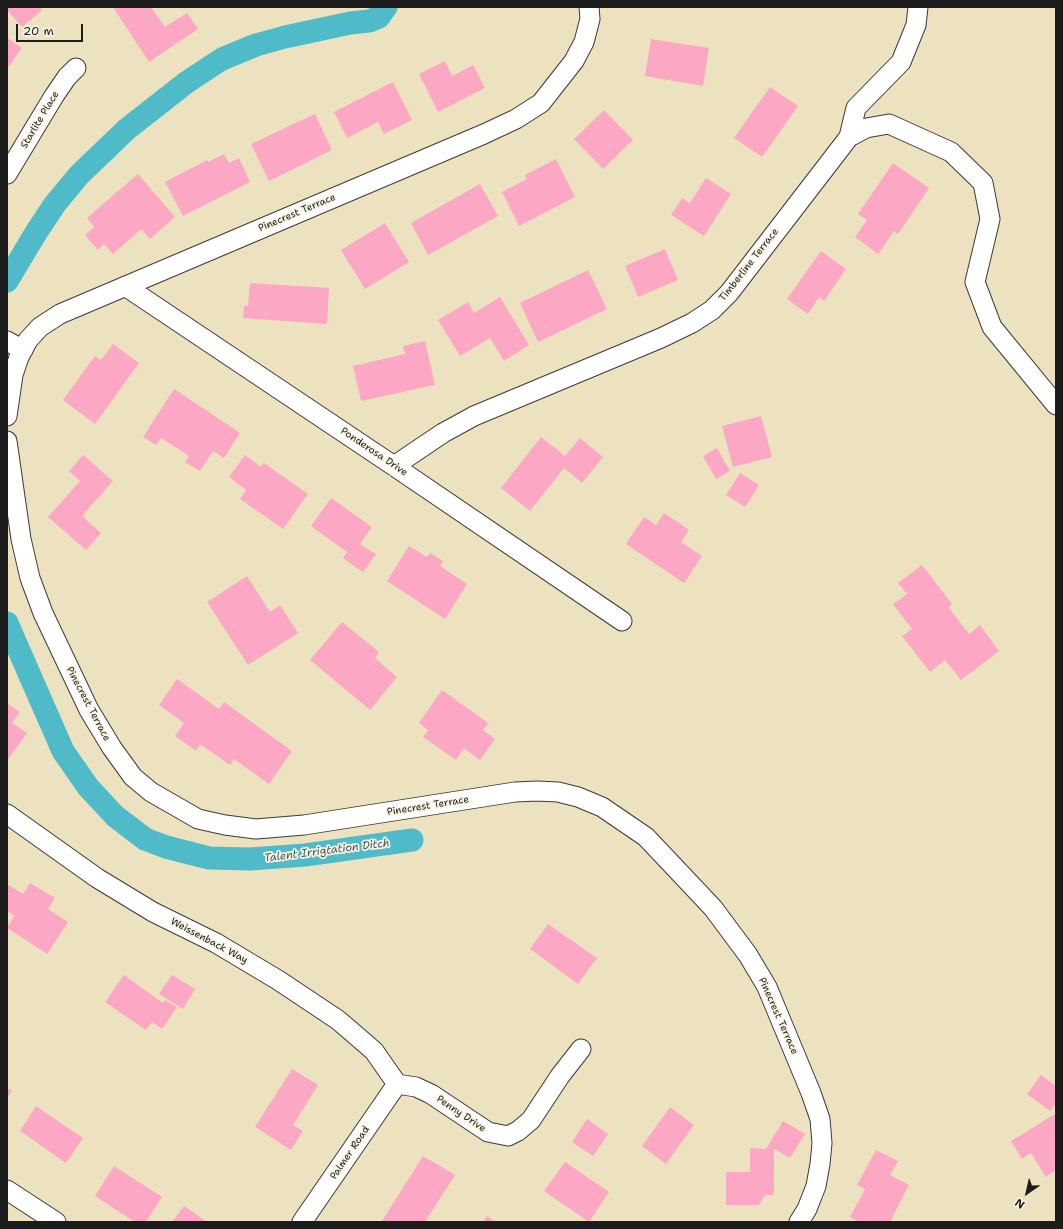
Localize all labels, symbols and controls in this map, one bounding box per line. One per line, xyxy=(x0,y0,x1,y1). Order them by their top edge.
scale bar xyxy=(18,16,85,42)
text: 20 m xyxy=(23,23,54,39)
street label: Starlite Place xyxy=(18,89,62,151)
street label: Pinecrest Terrace xyxy=(257,191,337,235)
street label: Timberline Terrace xyxy=(717,226,781,304)
street label: Ponderosa Drive xyxy=(338,425,410,479)
street label: Pinecrest Terrace xyxy=(63,665,113,743)
street label: Pinecrest Terrace xyxy=(386,794,470,818)
water label: Talent Irrigtation Ditch xyxy=(264,837,390,865)
street label: Weissenback Way xyxy=(168,916,250,966)
street label: Pinecrest Terrace xyxy=(756,976,800,1056)
street label: Penny Drive xyxy=(434,1093,488,1135)
street label: Palmer Road xyxy=(328,1124,372,1182)
north arrow xyxy=(1007,1173,1047,1213)
text: N xyxy=(1012,1195,1028,1212)

